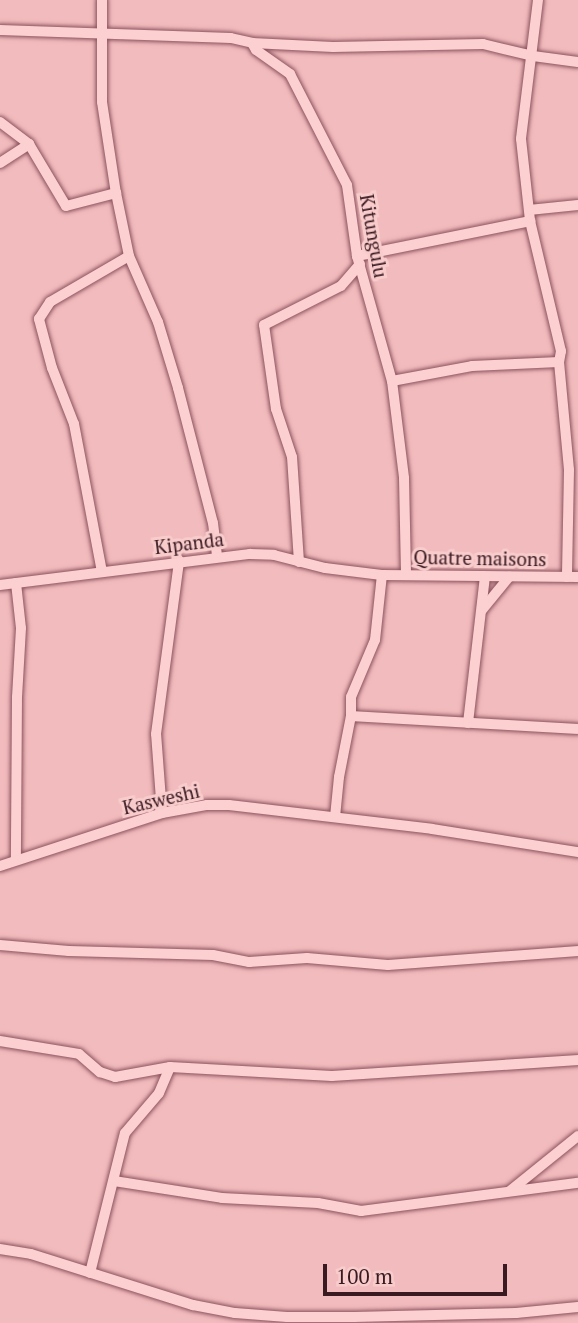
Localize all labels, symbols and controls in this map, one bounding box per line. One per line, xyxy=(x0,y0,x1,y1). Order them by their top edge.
street label: Kitungulu xyxy=(355,192,393,280)
street label: Kipanda xyxy=(153,527,225,559)
street label: Quatre maisons xyxy=(413,545,547,571)
street label: Kasweshi xyxy=(120,779,202,819)
scale bar xyxy=(326,1250,510,1294)
text: 100 m xyxy=(336,1262,393,1290)

